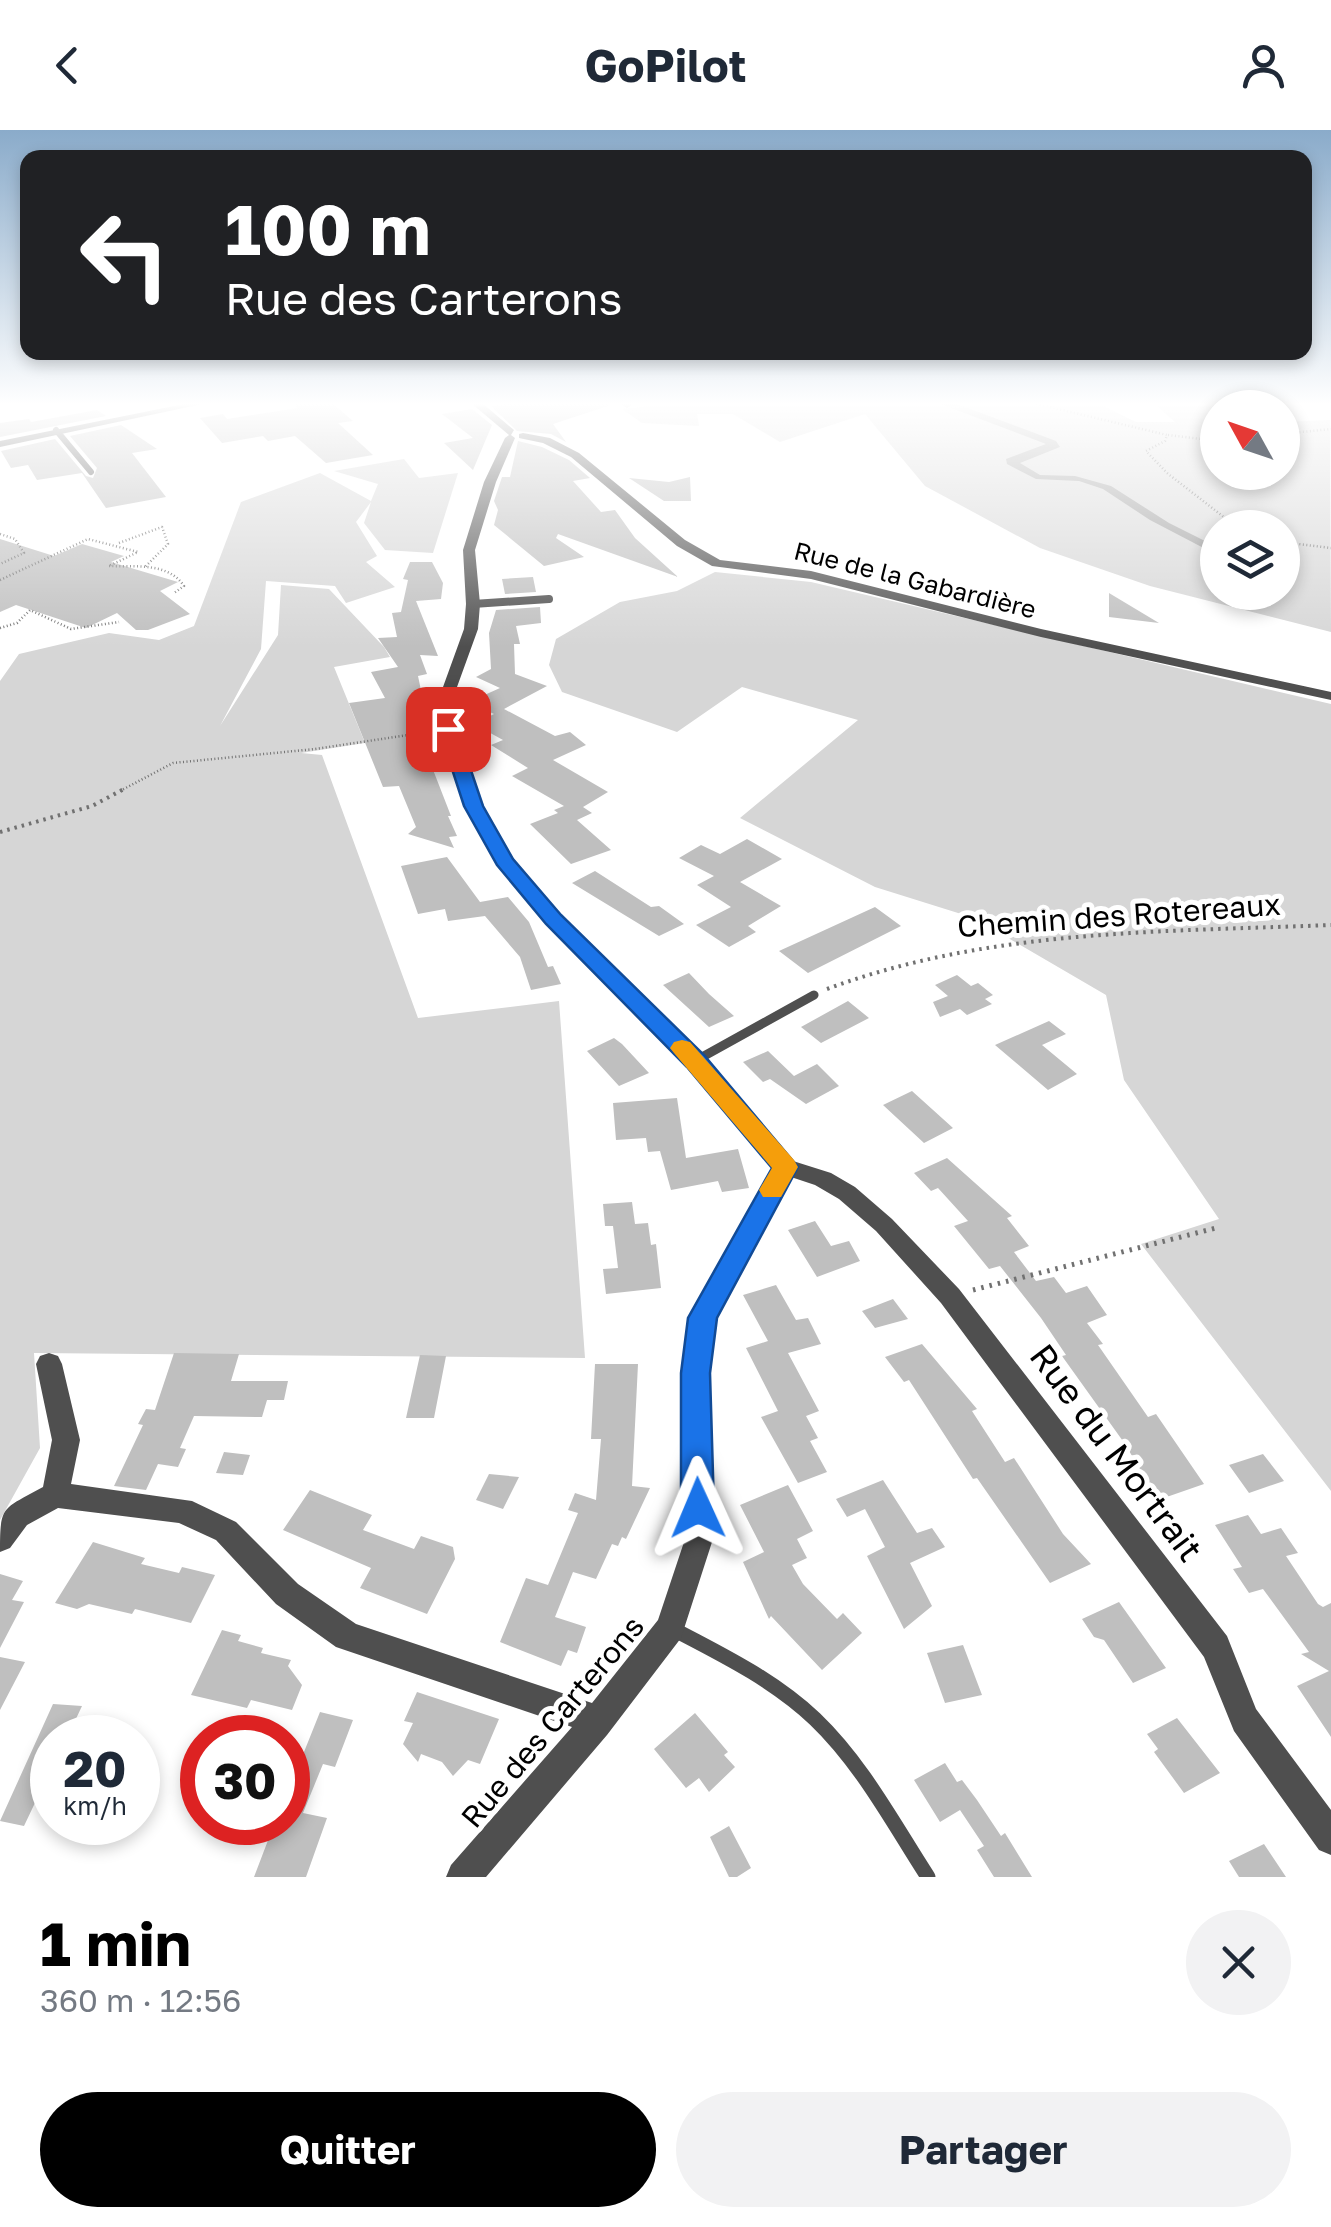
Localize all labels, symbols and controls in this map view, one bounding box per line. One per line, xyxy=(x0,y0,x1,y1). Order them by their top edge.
icon: back xyxy=(40,38,95,93)
text: GoPilot xyxy=(584,38,747,92)
icon: person xyxy=(1236,38,1291,93)
text: 100 m xyxy=(225,186,431,270)
icon: left xyxy=(60,190,190,320)
text: Rue des Carterons xyxy=(225,271,622,325)
north arrow xyxy=(1200,390,1300,490)
map controls xyxy=(1200,390,1300,610)
button: layers xyxy=(1200,510,1300,610)
street label: Rue de la Gabardière xyxy=(791,534,1039,625)
pin xyxy=(406,687,491,772)
icon: arrive xyxy=(421,702,476,757)
street label: Chemin des Rotereaux xyxy=(956,886,1282,944)
street label: Rue du Mortrait xyxy=(1022,1336,1212,1569)
position arrow xyxy=(646,1456,750,1560)
street label: Rue des Carterons xyxy=(453,1608,651,1834)
speed limit sign: 30 xyxy=(180,1715,310,1845)
text: 20 xyxy=(63,1738,126,1798)
text: km/h xyxy=(63,1790,127,1821)
text: 1 min xyxy=(40,1907,191,1979)
button: close xyxy=(1186,1910,1291,2015)
text: 360 m · 12:56 xyxy=(40,1981,241,2019)
button: Quitter xyxy=(40,2092,656,2207)
button: Partager xyxy=(676,2092,1291,2207)

